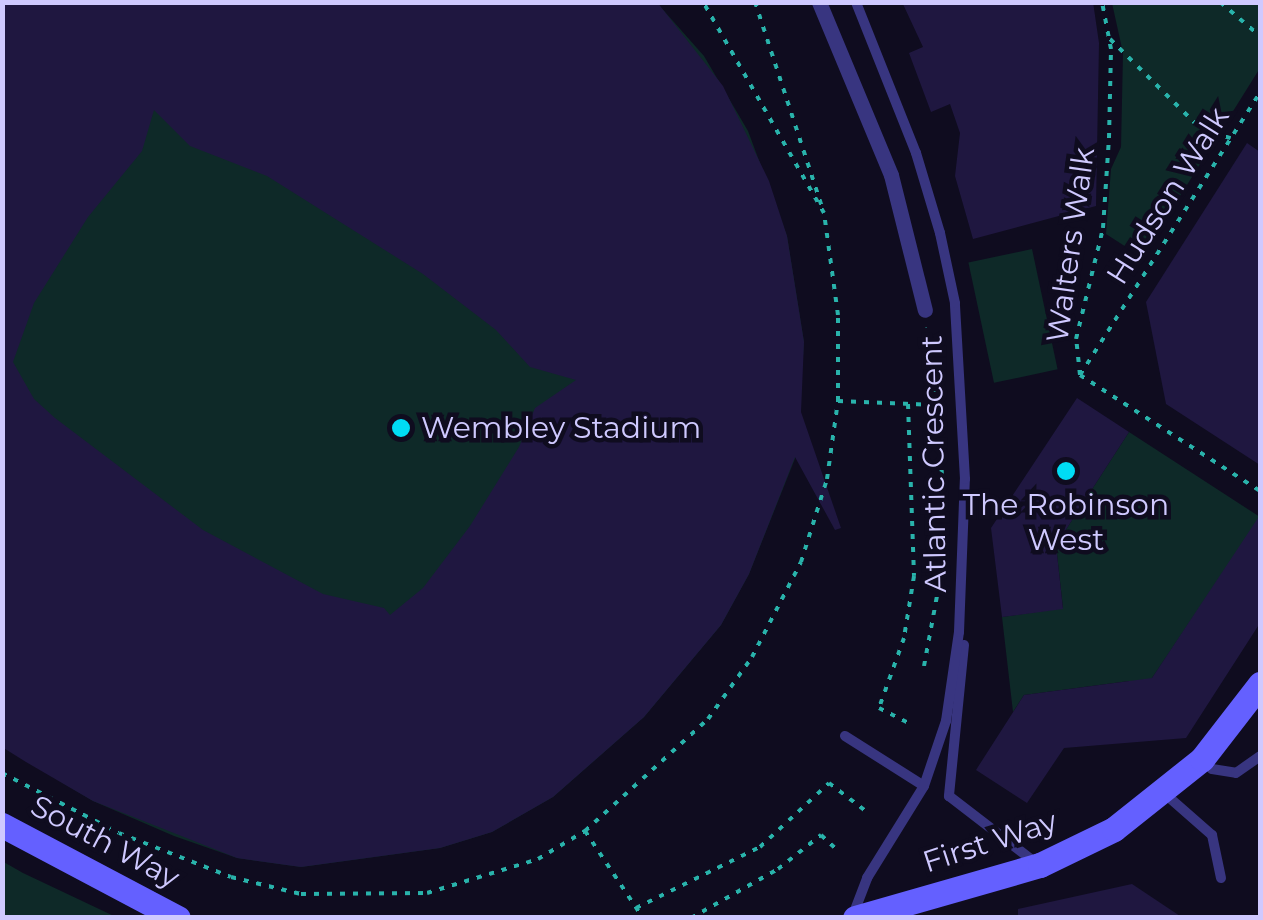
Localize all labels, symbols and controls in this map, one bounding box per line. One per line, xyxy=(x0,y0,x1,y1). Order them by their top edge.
street label: Hudson Walk xyxy=(1099,101,1237,291)
street label: Walters Walk xyxy=(1039,145,1103,345)
street label: Atlantic Crescent xyxy=(914,335,954,593)
place label: Wembley Stadium xyxy=(421,410,701,446)
marker: Wembley Stadium xyxy=(390,417,412,439)
marker: The Robinson West xyxy=(1055,460,1077,482)
place label: The Robinson West xyxy=(963,487,1169,558)
street label: South Way xyxy=(25,788,185,896)
street label: First Way xyxy=(918,803,1062,881)

